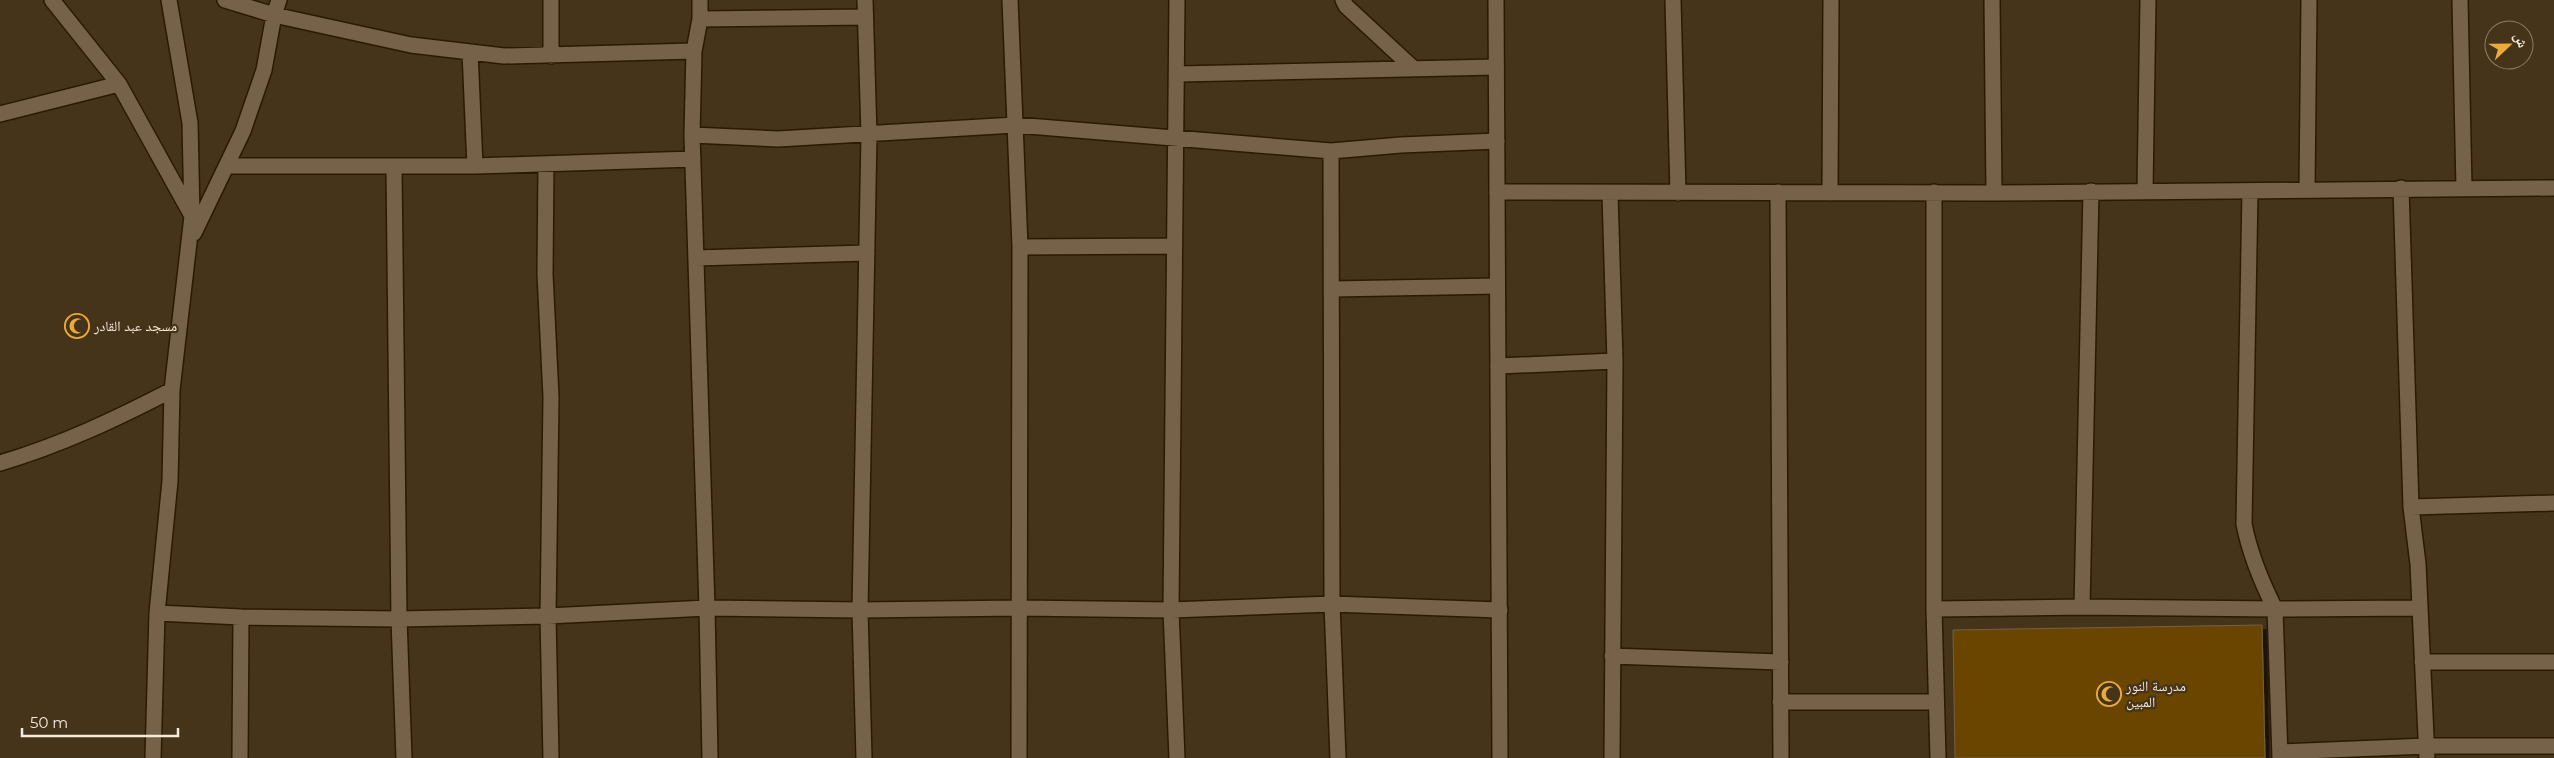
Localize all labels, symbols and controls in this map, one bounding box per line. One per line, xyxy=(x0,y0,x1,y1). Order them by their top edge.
north arrow xyxy=(2484,20,2534,70)
text: ش xyxy=(2510,30,2532,51)
mosque icon: مسجد عبد القادر xyxy=(64,313,90,339)
place label: مسجد عبد القادر xyxy=(93,317,177,335)
place label: مدرسة النور المبين xyxy=(2125,677,2186,711)
mosque icon: مدرسة النور المبين xyxy=(2096,681,2122,707)
scale bar xyxy=(22,706,179,738)
text: 50 m xyxy=(30,713,68,732)

